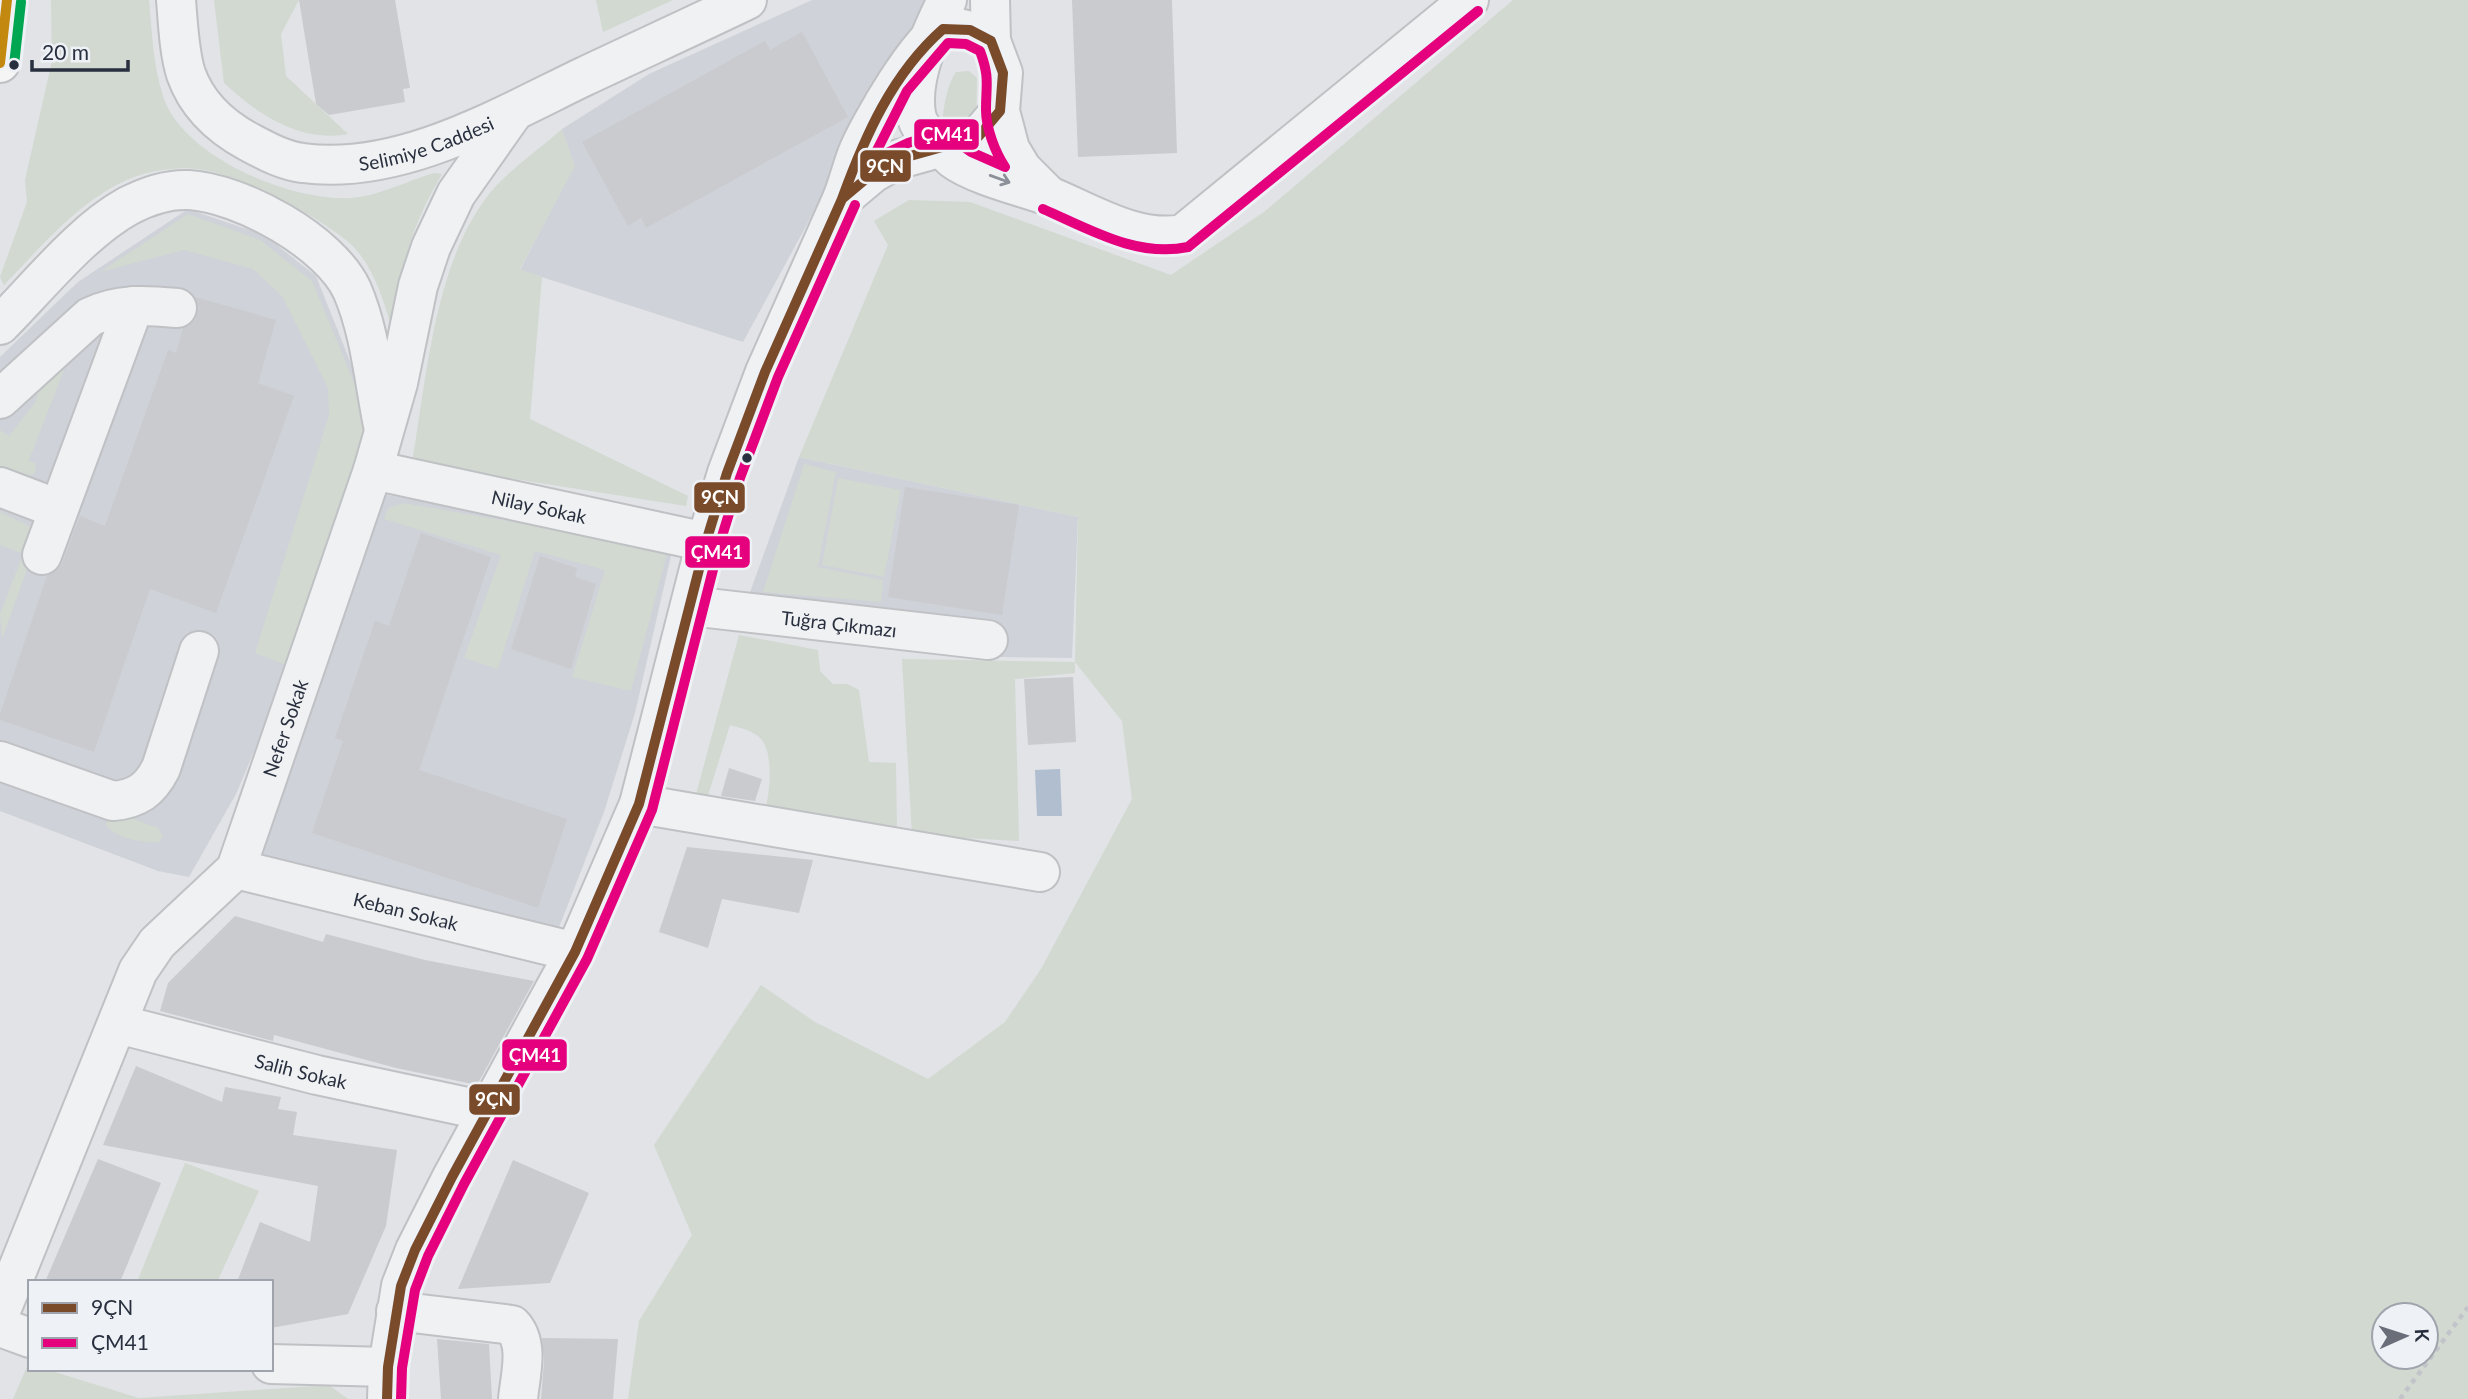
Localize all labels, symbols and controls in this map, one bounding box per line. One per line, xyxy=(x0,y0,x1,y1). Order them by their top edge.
scale bar xyxy=(32,28,128,72)
text: 20 m xyxy=(42,39,89,64)
unlabelled marker xyxy=(7,58,21,72)
street label: Selimiye Caddesi xyxy=(357,111,497,175)
line badge: ÇM41 xyxy=(913,118,980,151)
text: ÇM41 xyxy=(921,122,973,145)
line badge: 9ÇN xyxy=(859,149,912,183)
text: 9ÇN xyxy=(866,154,904,177)
one-way arrow xyxy=(988,174,1010,186)
unlabelled marker xyxy=(740,451,754,465)
line badge: 9ÇN xyxy=(693,481,746,514)
street label: Nilay Sokak xyxy=(489,484,589,527)
text: 9ÇN xyxy=(701,485,739,508)
line badge: ÇM41 xyxy=(684,535,751,569)
text: ÇM41 xyxy=(691,540,743,563)
street label: Tuğra Çıkmazı xyxy=(780,605,898,641)
street label: Nefer Sokak xyxy=(257,676,312,780)
street label: Keban Sokak xyxy=(351,887,461,935)
line badge: ÇM41 xyxy=(501,1038,568,1072)
text: ÇM41 xyxy=(509,1043,561,1066)
street label: Salih Sokak xyxy=(253,1048,350,1093)
line badge: 9ÇN xyxy=(468,1083,521,1116)
text: 9ÇN xyxy=(475,1087,513,1110)
legend xyxy=(28,1280,273,1371)
text: 9ÇN xyxy=(91,1294,133,1319)
north arrow xyxy=(2370,1301,2440,1371)
text: K xyxy=(2411,1328,2434,1343)
text: ÇM41 xyxy=(91,1329,149,1354)

